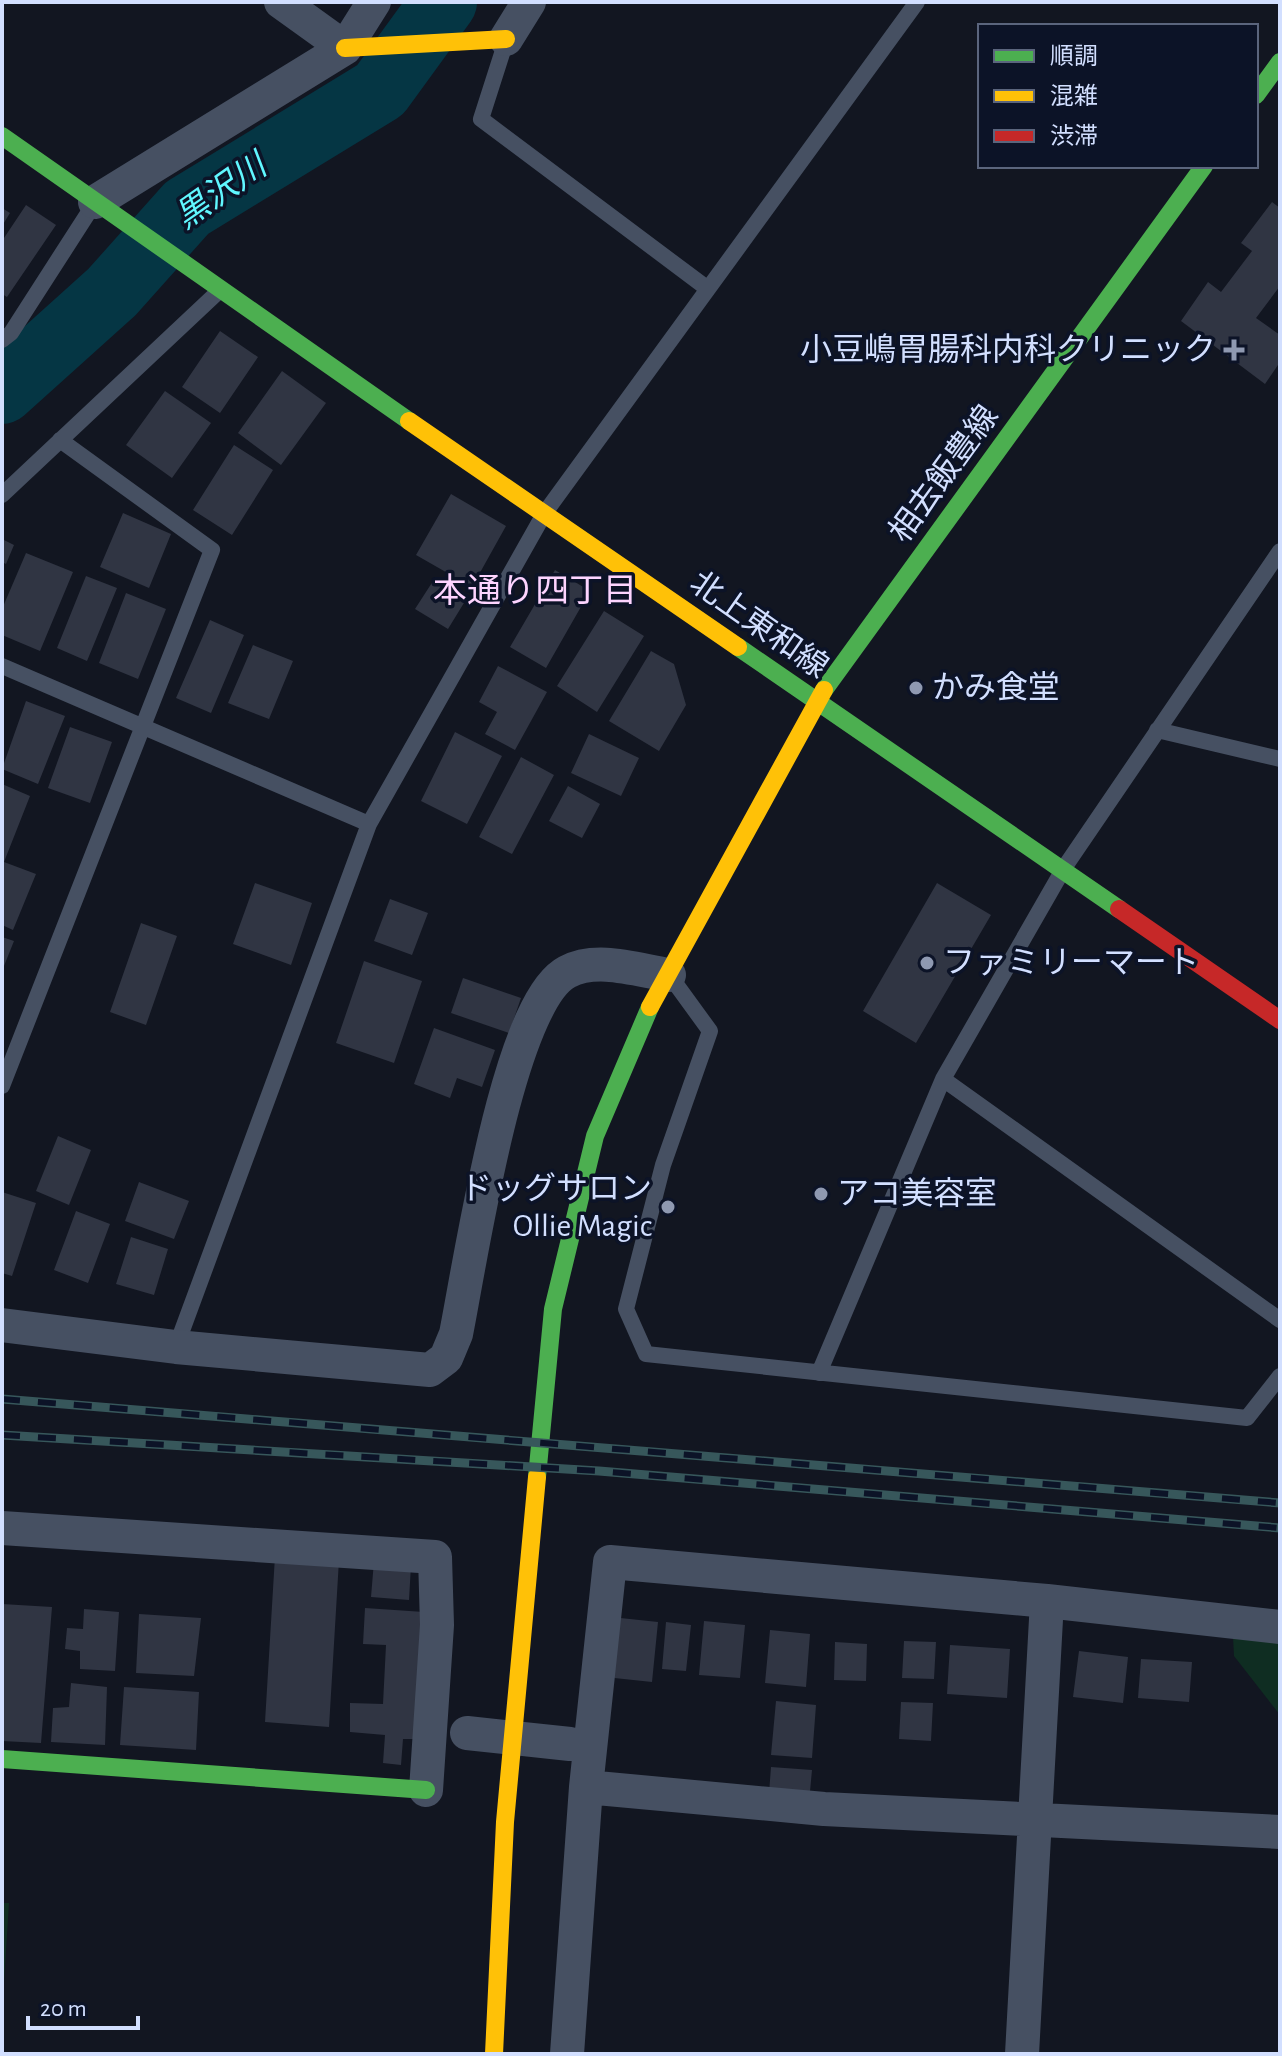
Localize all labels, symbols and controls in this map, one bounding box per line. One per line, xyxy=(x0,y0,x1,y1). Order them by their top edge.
legend xyxy=(978,24,1258,168)
text: 順調 xyxy=(1050,44,1098,69)
text: 混雑 xyxy=(1050,83,1098,109)
text: 渋滞 xyxy=(1050,123,1098,149)
water label: 黒沢川 xyxy=(168,145,275,235)
place label: 小豆嶋胃腸科内科クリニック xyxy=(800,333,1216,366)
marker: 小豆嶋胃腸科内科クリニック xyxy=(1223,339,1245,361)
street label: 相去飯豊線 xyxy=(882,399,1004,548)
street label: 北上東和線 xyxy=(684,564,835,684)
district label: 本通り四丁目 xyxy=(433,573,637,609)
place label: かみ食堂 xyxy=(932,670,1060,704)
marker: かみ食堂 xyxy=(907,679,925,697)
place label: ファミリーマート xyxy=(943,947,1199,979)
marker: ファミリーマート xyxy=(918,954,936,972)
place label: ドッグサロン Ollie Magic xyxy=(460,1172,652,1242)
place label: アコ美容室 xyxy=(837,1177,997,1210)
marker: アコ美容室 xyxy=(812,1185,830,1203)
marker: ドッグサロン Ollie Magic xyxy=(659,1198,677,1216)
scale bar xyxy=(28,1980,138,2030)
text: 20 m xyxy=(40,1997,87,2021)

